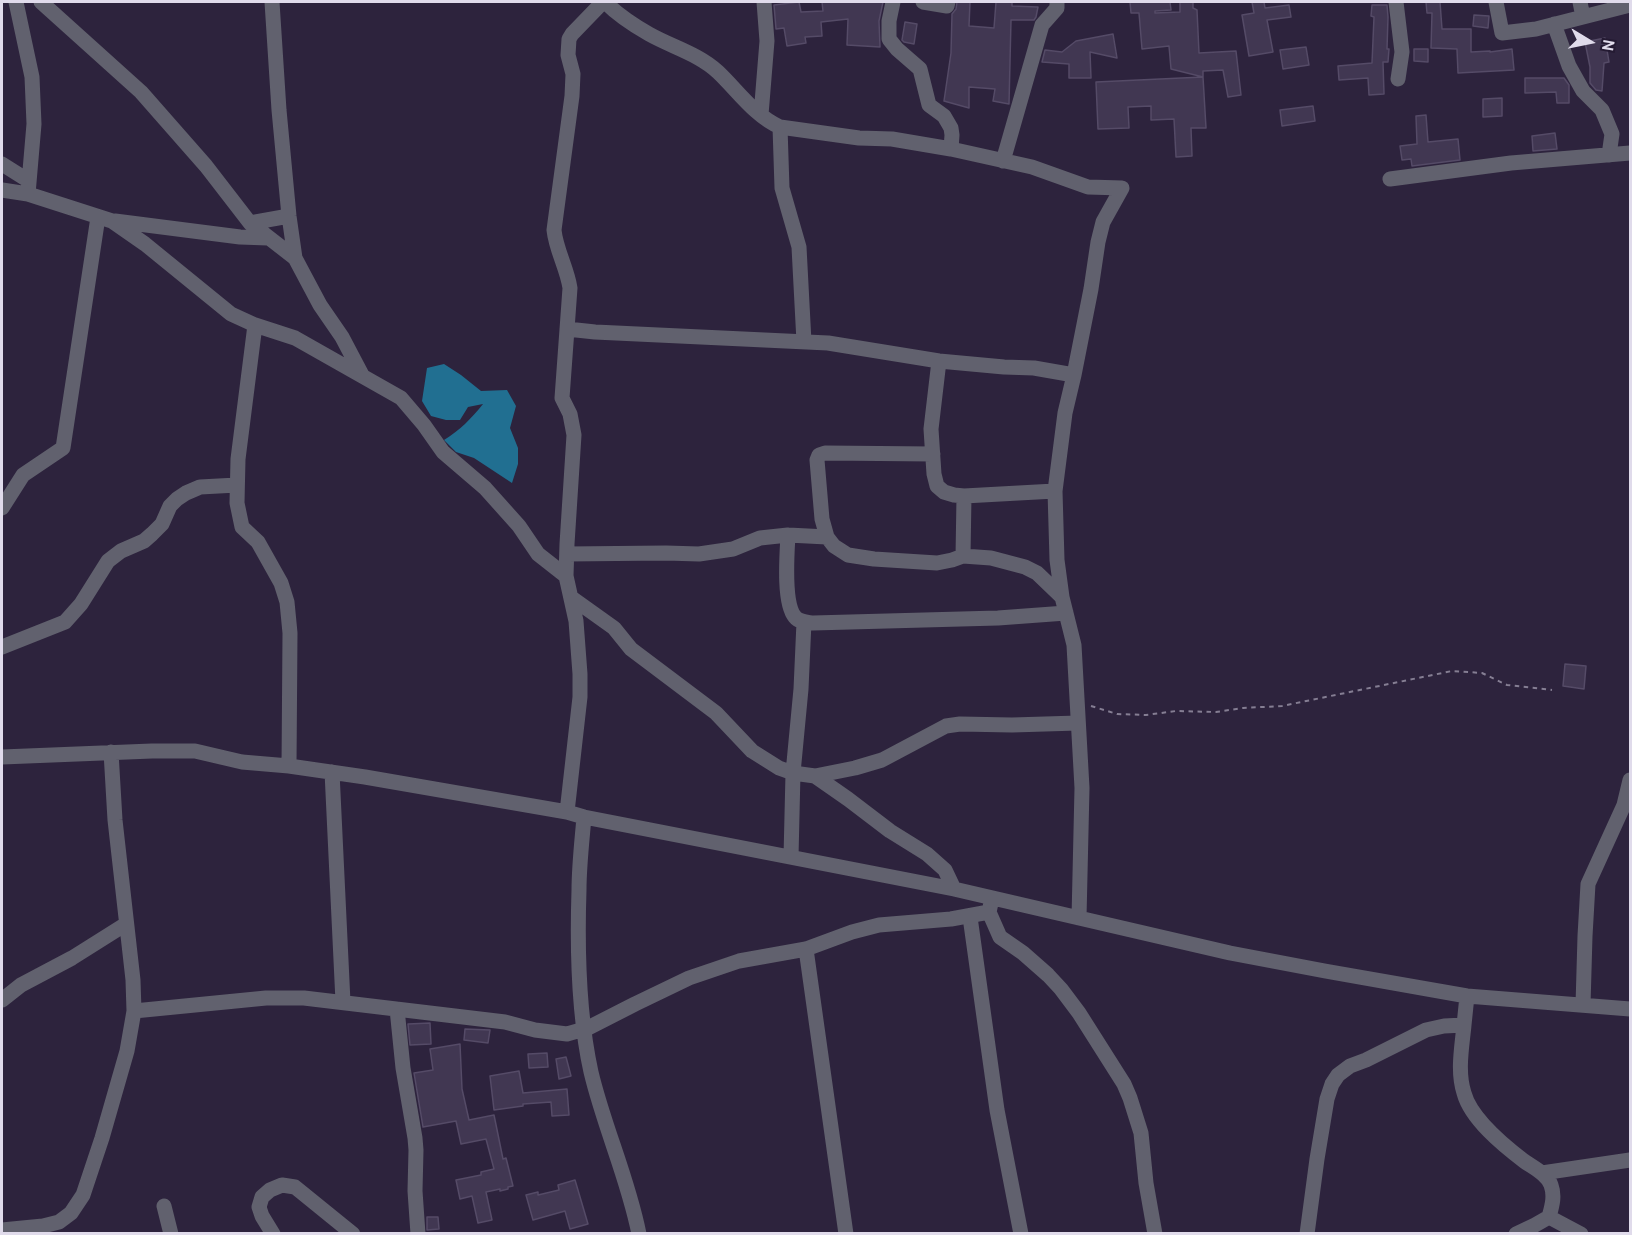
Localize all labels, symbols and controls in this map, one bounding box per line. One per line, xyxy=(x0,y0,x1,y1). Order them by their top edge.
north arrow xyxy=(1560,12,1620,72)
text: N xyxy=(1598,38,1619,52)

